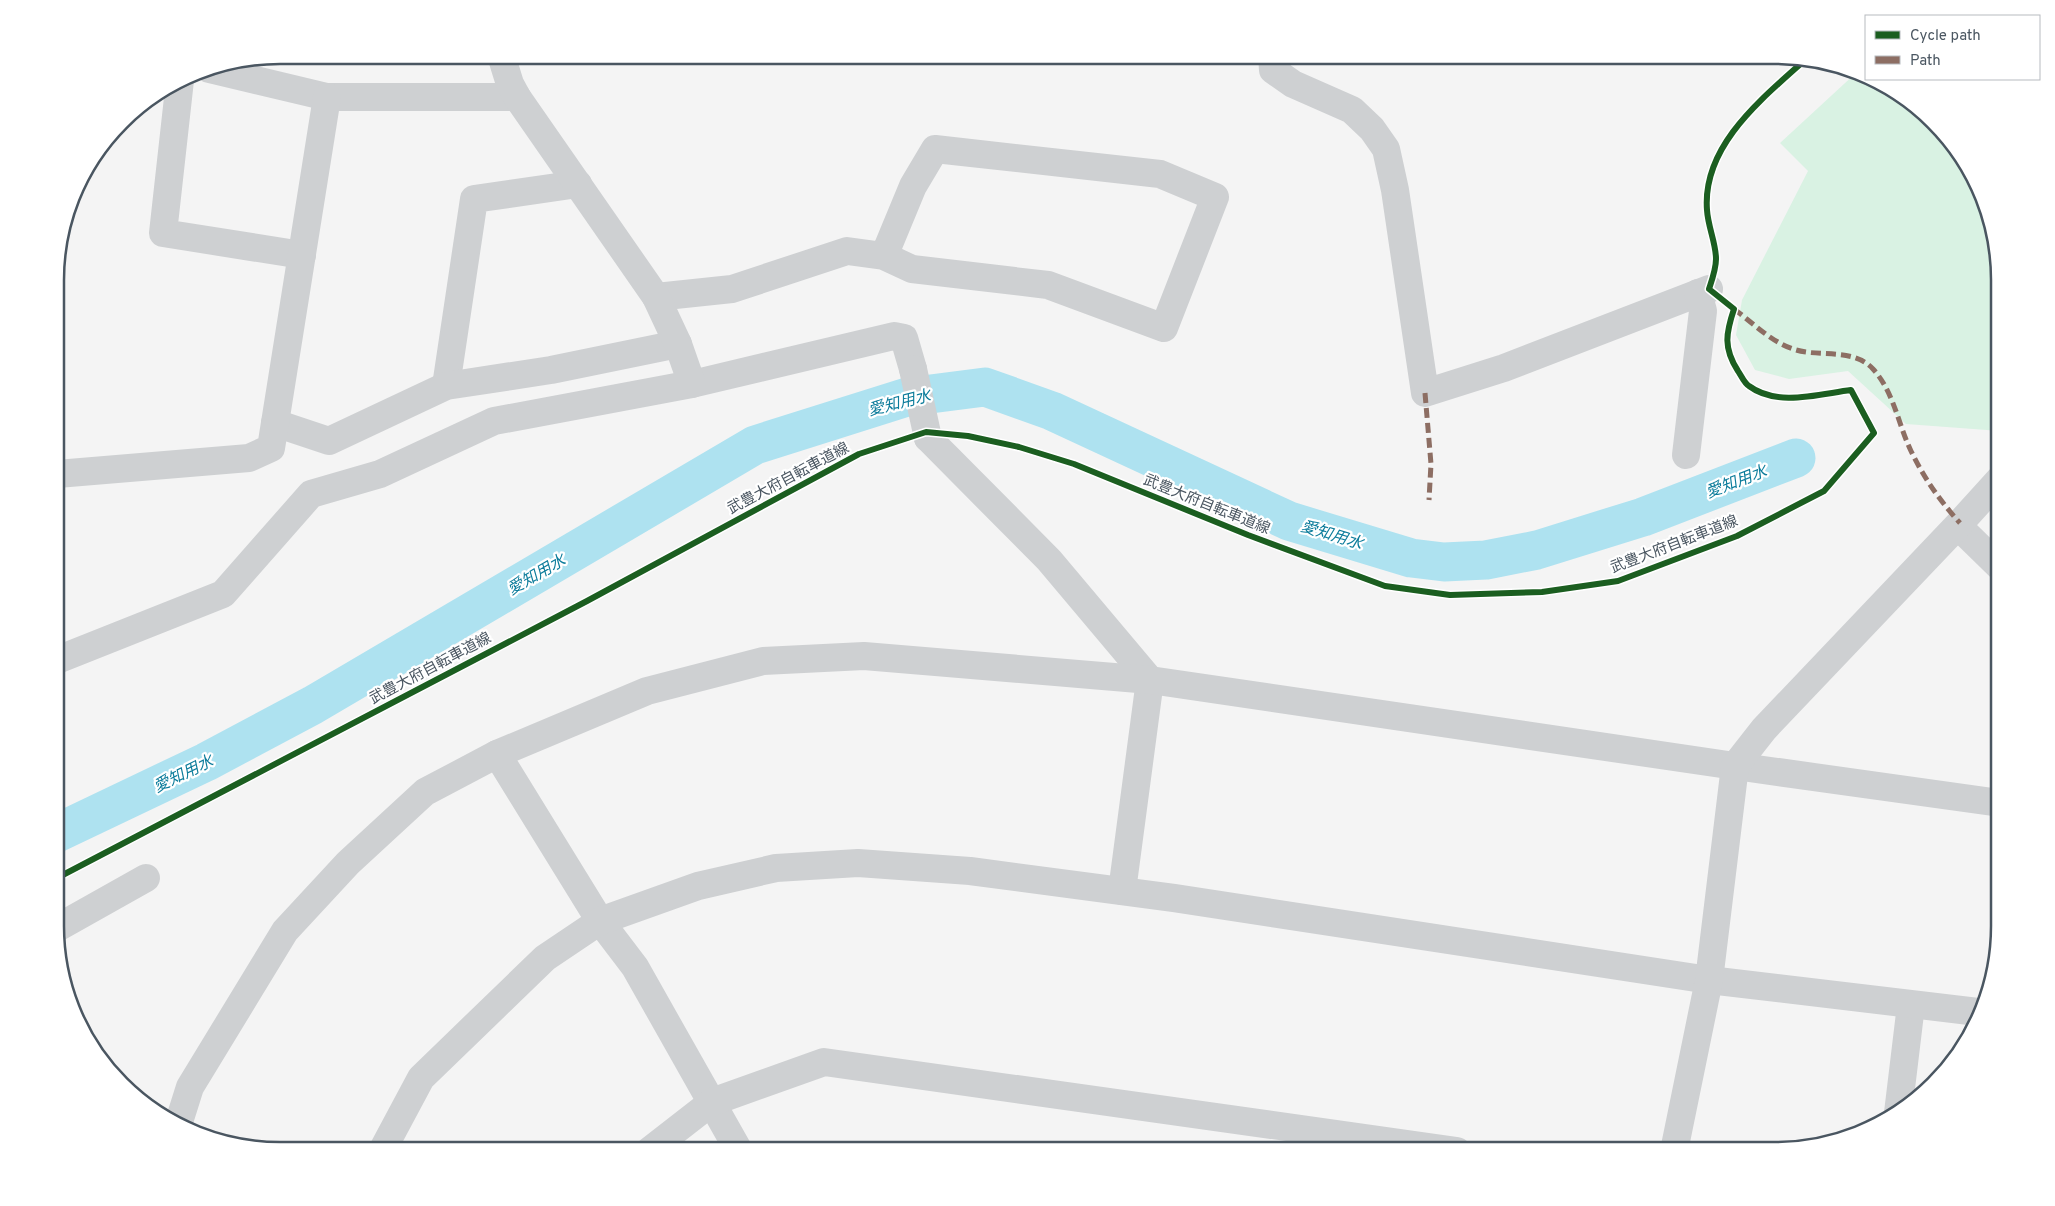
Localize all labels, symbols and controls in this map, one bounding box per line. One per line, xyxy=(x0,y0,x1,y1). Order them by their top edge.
legend xyxy=(1865,15,2040,80)
text: Cycle path xyxy=(1910,27,1981,46)
text: Path xyxy=(1910,52,1941,71)
water label: 愛知用水 xyxy=(866,386,935,421)
street label: 武豊大府自転車道線 xyxy=(725,439,853,519)
water label: 愛知用水 xyxy=(1703,461,1772,504)
street label: 武豊大府自転車道線 xyxy=(1140,471,1273,539)
street label: 武豊大府自転車道線 xyxy=(1608,512,1741,578)
water label: 愛知用水 xyxy=(1298,517,1367,555)
water label: 愛知用水 xyxy=(504,550,571,600)
street label: 武豊大府自転車道線 xyxy=(367,629,495,709)
water label: 愛知用水 xyxy=(151,751,219,798)

